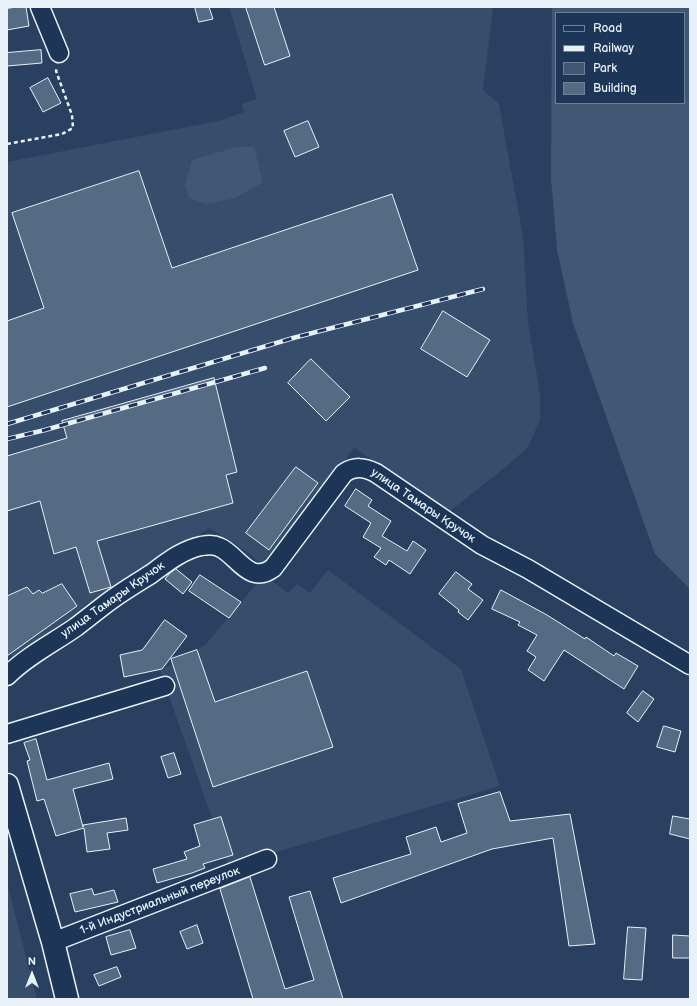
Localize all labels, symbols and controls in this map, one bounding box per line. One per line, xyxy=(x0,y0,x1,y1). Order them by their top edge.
legend xyxy=(555,12,685,104)
text: Road xyxy=(593,21,622,36)
text: Railway xyxy=(593,41,634,56)
text: Park xyxy=(593,61,617,76)
text: Building xyxy=(593,81,637,96)
street label: улица Тамары Кручок xyxy=(368,466,478,546)
street label: улица Тамары Кручок xyxy=(58,559,168,641)
street label: 1-й Индустриальный переулок xyxy=(78,864,242,938)
north arrow xyxy=(12,954,52,994)
text: N xyxy=(28,955,36,968)

